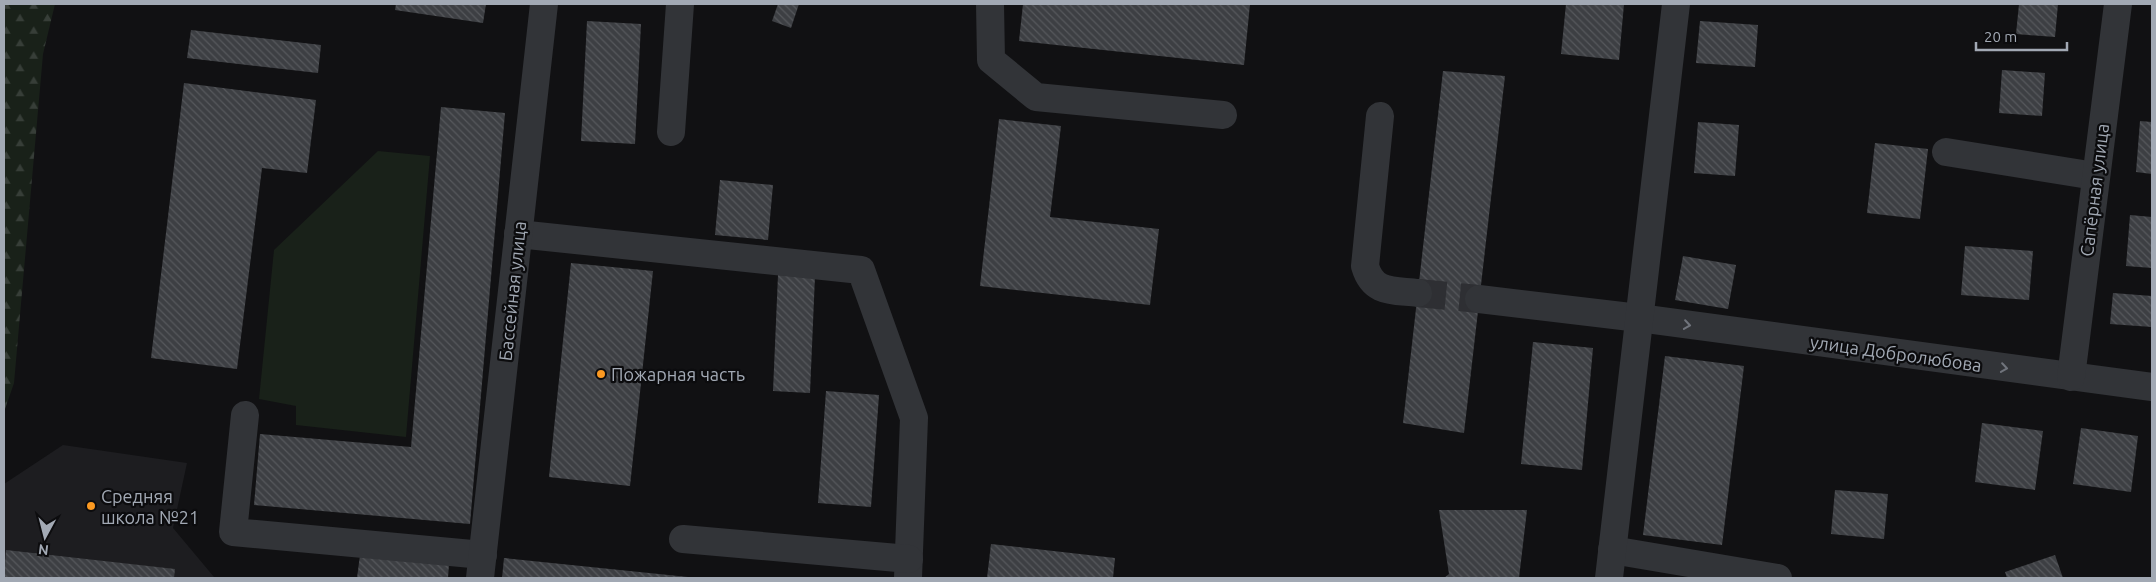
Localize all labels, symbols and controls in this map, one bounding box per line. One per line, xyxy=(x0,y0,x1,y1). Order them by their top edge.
scale bar xyxy=(1976,20,2067,52)
text: 20 m xyxy=(1984,28,2017,45)
street label: Сапёрная улица xyxy=(2076,122,2112,258)
street label: Бассейная улица xyxy=(495,220,529,362)
one-way arrow xyxy=(1684,319,1692,330)
street label: улица Добролюбова xyxy=(1809,331,1983,375)
one-way arrow xyxy=(2001,362,2009,373)
place label: Пожарная часть xyxy=(611,364,745,384)
marker: Пожарная часть xyxy=(595,368,607,380)
place label: Средняя школа №21 xyxy=(101,486,199,527)
marker: Средняя школа №21 xyxy=(85,500,97,512)
north arrow xyxy=(20,512,70,562)
text: N xyxy=(37,541,50,558)

